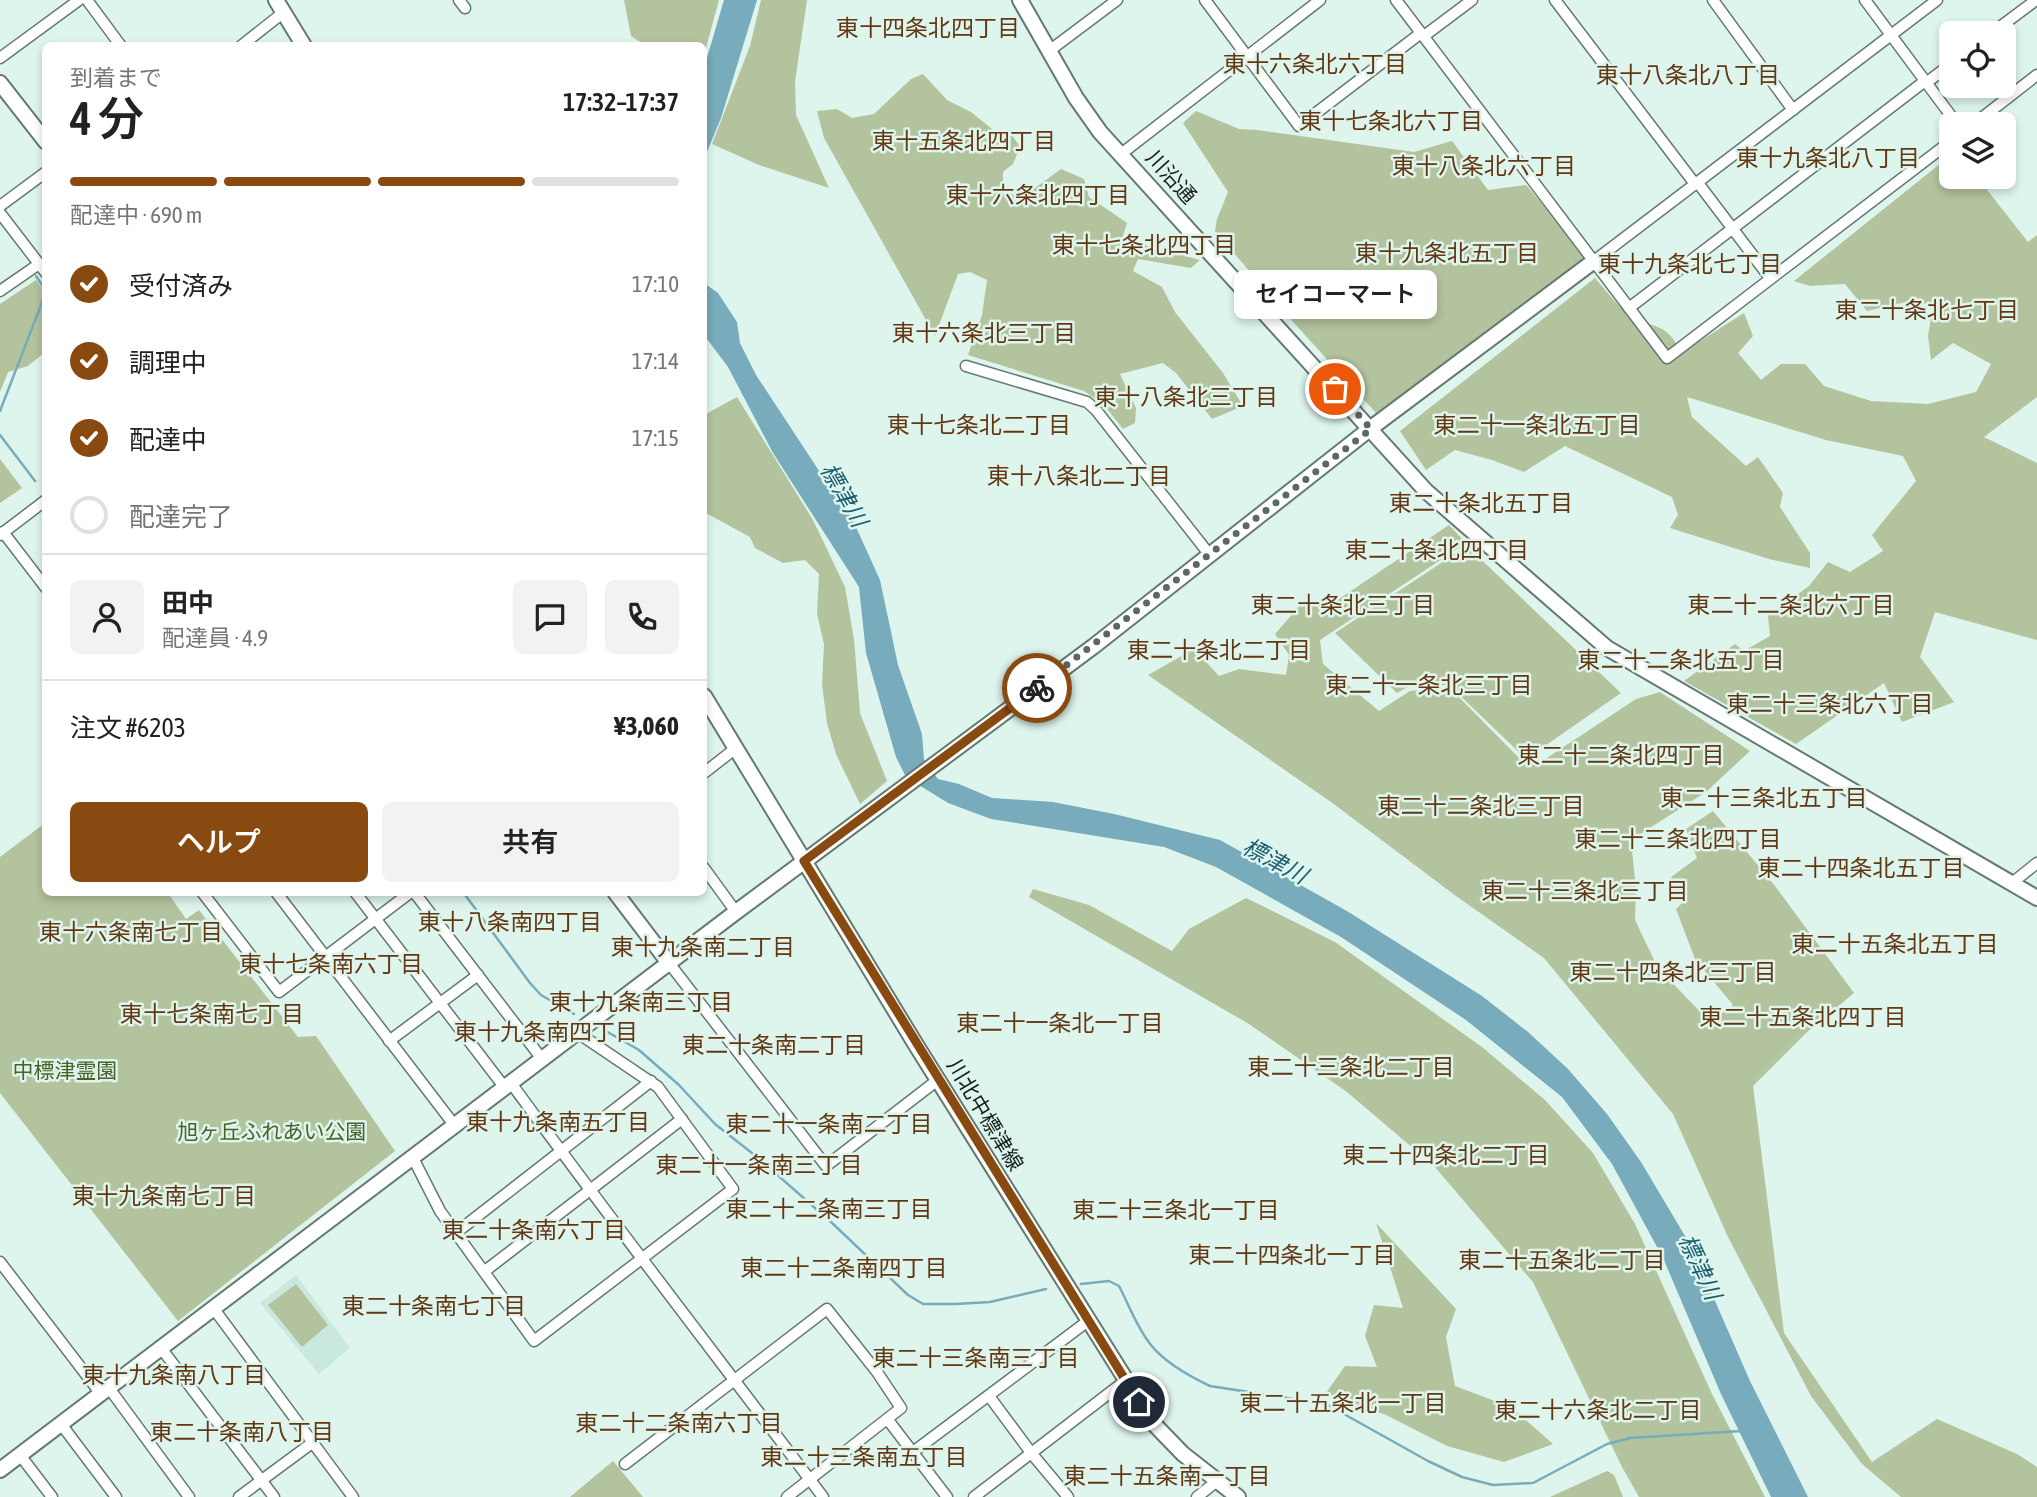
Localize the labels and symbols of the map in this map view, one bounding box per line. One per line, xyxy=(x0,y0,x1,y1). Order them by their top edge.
district label: 東十四条北四丁目 xyxy=(836,15,1020,41)
district label: 東十六条北六丁目 xyxy=(1223,51,1407,77)
district label: 東十八条北八丁目 xyxy=(1596,62,1780,88)
district label: 東十七条北六丁目 xyxy=(1299,108,1483,134)
district label: 東十五条北四丁目 xyxy=(872,128,1056,154)
street label: 川沿通 xyxy=(1142,145,1202,208)
district label: 東十九条北八丁目 xyxy=(1736,145,1920,171)
district label: 東十八条北六丁目 xyxy=(1392,153,1576,179)
district label: 東十六条北四丁目 xyxy=(946,182,1130,208)
district label: 東十七条北四丁目 xyxy=(1052,232,1236,258)
district label: 東十九条北五丁目 xyxy=(1355,240,1539,266)
district label: 東十九条北七丁目 xyxy=(1598,251,1782,277)
callout: セイコーマート xyxy=(1234,270,1436,319)
district label: 東二十条北七丁目 xyxy=(1835,297,2019,323)
district label: 東十六条北三丁目 xyxy=(892,320,1076,346)
pin xyxy=(1305,359,1365,419)
district label: 東十八条北三丁目 xyxy=(1094,384,1278,410)
district label: 東十七条北二丁目 xyxy=(887,412,1071,438)
district label: 東二十一条北五丁目 xyxy=(1434,412,1641,438)
water label: 標津川 xyxy=(815,459,874,534)
district label: 東十八条北二丁目 xyxy=(987,463,1171,489)
district label: 東二十条北五丁目 xyxy=(1389,490,1573,516)
district label: 東二十条北四丁目 xyxy=(1345,537,1529,563)
district label: 東二十条北三丁目 xyxy=(1251,592,1435,618)
district label: 東二十二条北六丁目 xyxy=(1688,592,1895,618)
district label: 東二十条北二丁目 xyxy=(1127,637,1311,663)
district label: 東二十二条北五丁目 xyxy=(1578,647,1785,673)
courier xyxy=(1002,653,1072,723)
district label: 東二十一条北三丁目 xyxy=(1326,672,1533,698)
district label: 東二十三条北六丁目 xyxy=(1727,691,1934,717)
district label: 東二十二条北四丁目 xyxy=(1518,742,1725,768)
district label: 東二十三条北五丁目 xyxy=(1661,785,1868,811)
district label: 東二十二条北三丁目 xyxy=(1378,793,1585,819)
district label: 東二十三条北四丁目 xyxy=(1575,826,1782,852)
water label: 標津川 xyxy=(1238,833,1314,890)
district label: 東二十四条北五丁目 xyxy=(1758,855,1965,881)
district label: 東二十三条北三丁目 xyxy=(1482,878,1689,904)
district label: 東十八条南四丁目 xyxy=(418,909,602,935)
district label: 東十六条南七丁目 xyxy=(39,919,223,945)
district label: 東二十五条北五丁目 xyxy=(1792,931,1999,957)
district label: 東十九条南二丁目 xyxy=(611,934,795,960)
district label: 東十七条南六丁目 xyxy=(239,951,423,977)
district label: 東二十四条北三丁目 xyxy=(1570,959,1777,985)
district label: 東十九条南三丁目 xyxy=(549,989,733,1015)
district label: 東十七条南七丁目 xyxy=(120,1001,304,1027)
district label: 東二十五条北四丁目 xyxy=(1700,1004,1907,1030)
district label: 東二十一条北一丁目 xyxy=(957,1010,1164,1036)
district label: 東十九条南四丁目 xyxy=(454,1019,638,1045)
district label: 東二十条南二丁目 xyxy=(682,1032,866,1058)
street label: 川北中標津線 xyxy=(943,1054,1029,1175)
district label: 東二十三条北二丁目 xyxy=(1248,1054,1455,1080)
park label: 中標津霊園 xyxy=(13,1058,118,1082)
district label: 東十九条南五丁目 xyxy=(466,1109,650,1135)
district label: 東二十一条南二丁目 xyxy=(726,1111,933,1137)
park label: 旭ヶ丘ふれあい公園 xyxy=(178,1119,367,1143)
district label: 東二十四条北二丁目 xyxy=(1343,1142,1550,1168)
district label: 東二十一条南三丁目 xyxy=(656,1152,863,1178)
district label: 東十九条南七丁目 xyxy=(72,1183,256,1209)
district label: 東二十二条南三丁目 xyxy=(726,1196,933,1222)
district label: 東二十三条北一丁目 xyxy=(1073,1197,1280,1223)
district label: 東二十条南六丁目 xyxy=(442,1217,626,1243)
water label: 標津川 xyxy=(1674,1230,1728,1306)
district label: 東二十四条北一丁目 xyxy=(1189,1242,1396,1268)
district label: 東二十五条北二丁目 xyxy=(1459,1247,1666,1273)
district label: 東二十二条南四丁目 xyxy=(741,1255,948,1281)
district label: 東二十条南七丁目 xyxy=(342,1293,526,1319)
district label: 東二十三条南三丁目 xyxy=(873,1345,1080,1371)
district label: 東十九条南八丁目 xyxy=(82,1362,266,1388)
pin xyxy=(1109,1372,1169,1432)
district label: 東二十五条北一丁目 xyxy=(1240,1390,1447,1416)
district label: 東二十六条北二丁目 xyxy=(1495,1397,1702,1423)
district label: 東二十二条南六丁目 xyxy=(576,1410,783,1436)
district label: 東二十条南八丁目 xyxy=(150,1419,334,1445)
district label: 東二十三条南五丁目 xyxy=(761,1444,968,1470)
district label: 東二十五条南一丁目 xyxy=(1064,1463,1271,1489)

